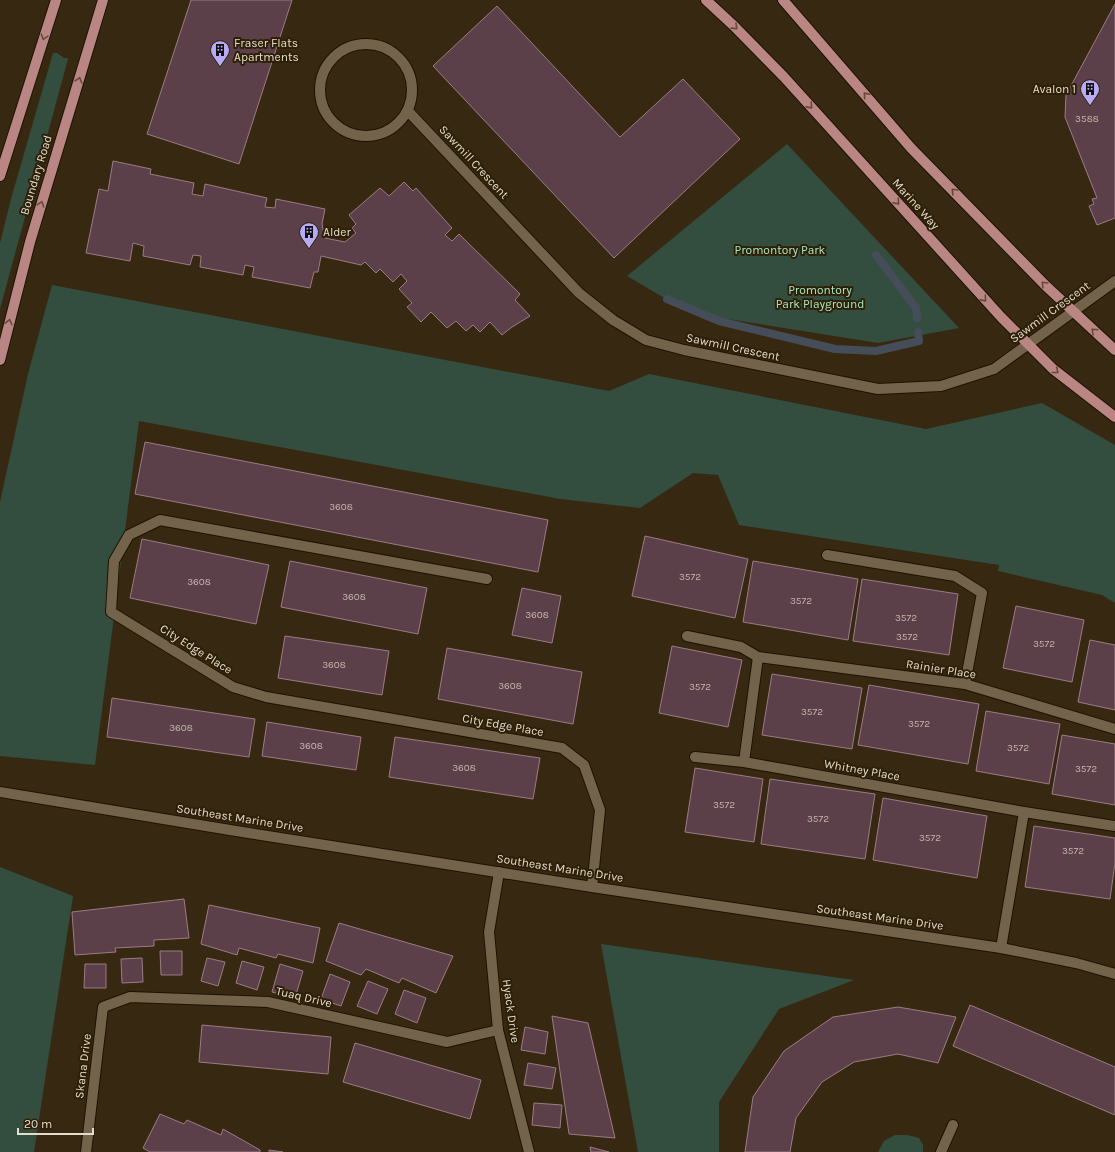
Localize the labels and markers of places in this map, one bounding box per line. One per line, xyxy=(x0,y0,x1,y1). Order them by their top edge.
place label: Fraser Flats Apartments xyxy=(234,36,299,64)
building icon: Fraser Flats Apartments xyxy=(209,39,231,67)
building icon: Avalon 1 xyxy=(1079,78,1101,106)
place label: Avalon 1 xyxy=(1033,82,1076,96)
building icon: Alder xyxy=(298,221,320,249)
place label: Alder xyxy=(323,225,352,239)

